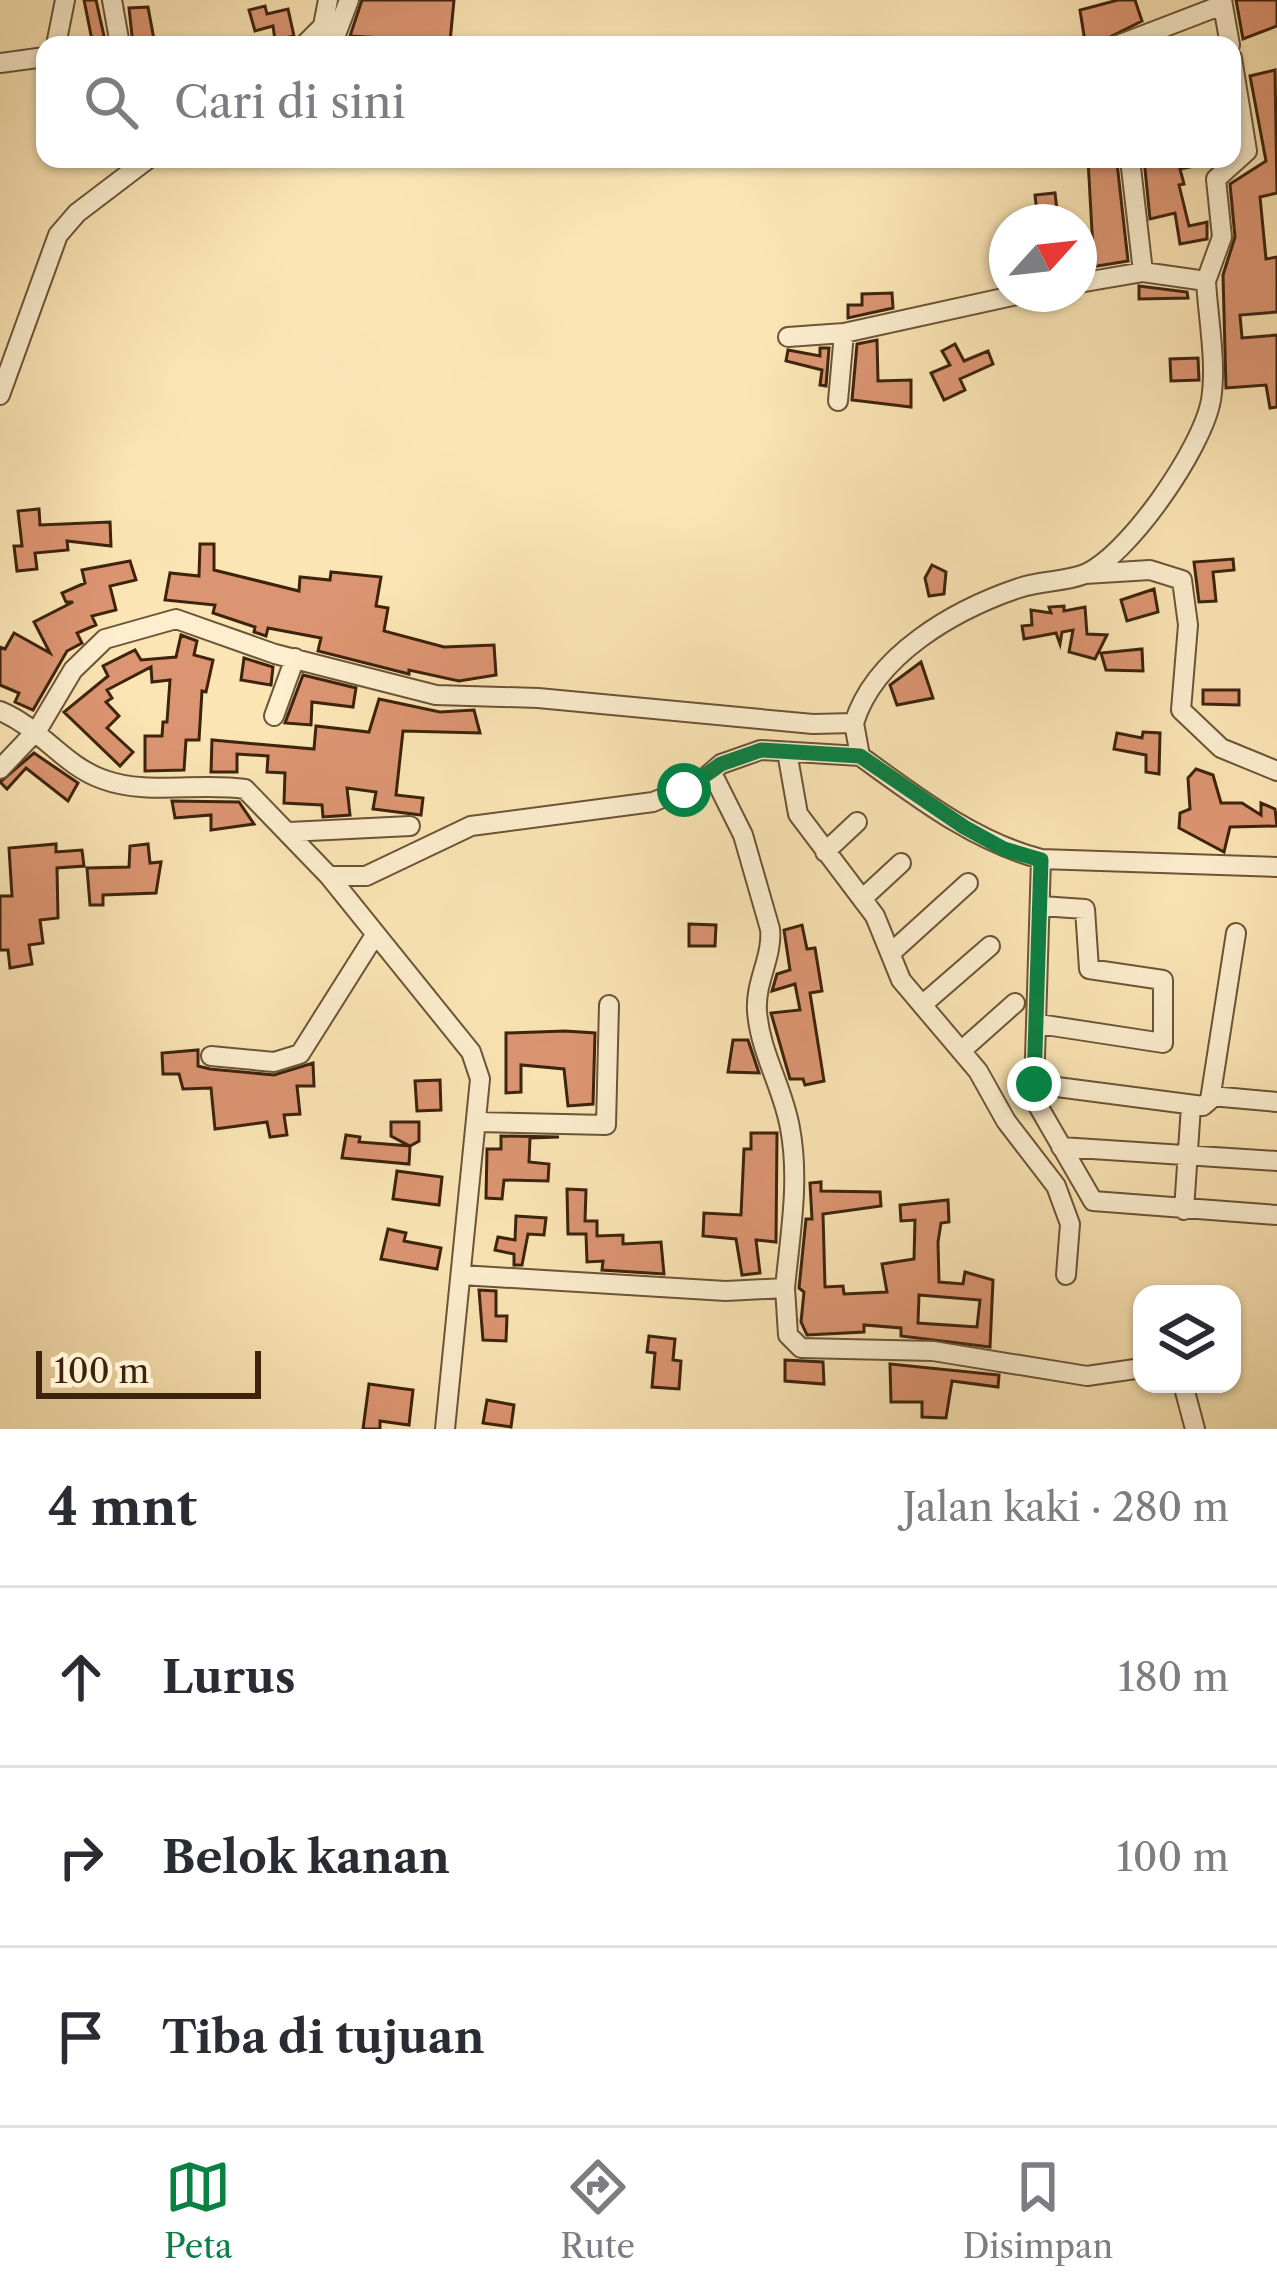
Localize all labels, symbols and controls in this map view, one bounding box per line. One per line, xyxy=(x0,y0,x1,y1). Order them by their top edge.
search box xyxy=(36,36,1241,168)
icon: search xyxy=(78,69,144,135)
text: Cari di sini xyxy=(174,74,405,130)
north arrow xyxy=(989,204,1097,312)
route start xyxy=(657,763,711,817)
route end xyxy=(1007,1057,1061,1111)
map controls xyxy=(1133,1285,1241,1393)
button: layers xyxy=(1133,1285,1241,1393)
scale bar xyxy=(36,1345,261,1398)
text: 100 m xyxy=(54,1351,149,1392)
text: 4 mnt xyxy=(48,1476,197,1538)
text: Jalan kaki · 280 m xyxy=(903,1483,1229,1531)
icon: ahead xyxy=(48,1644,114,1710)
text: Lurus xyxy=(162,1649,296,1705)
text: 180 m xyxy=(1118,1653,1229,1701)
icon: right xyxy=(48,1824,114,1890)
text: Belok kanan xyxy=(162,1829,450,1885)
text: 100 m xyxy=(1116,1833,1229,1881)
icon: arrive xyxy=(48,2004,114,2070)
text: Tiba di tujuan xyxy=(162,2009,485,2065)
tab: Peta xyxy=(164,2154,232,2267)
tab: Rute xyxy=(560,2154,635,2267)
tab: Disimpan xyxy=(963,2154,1113,2267)

